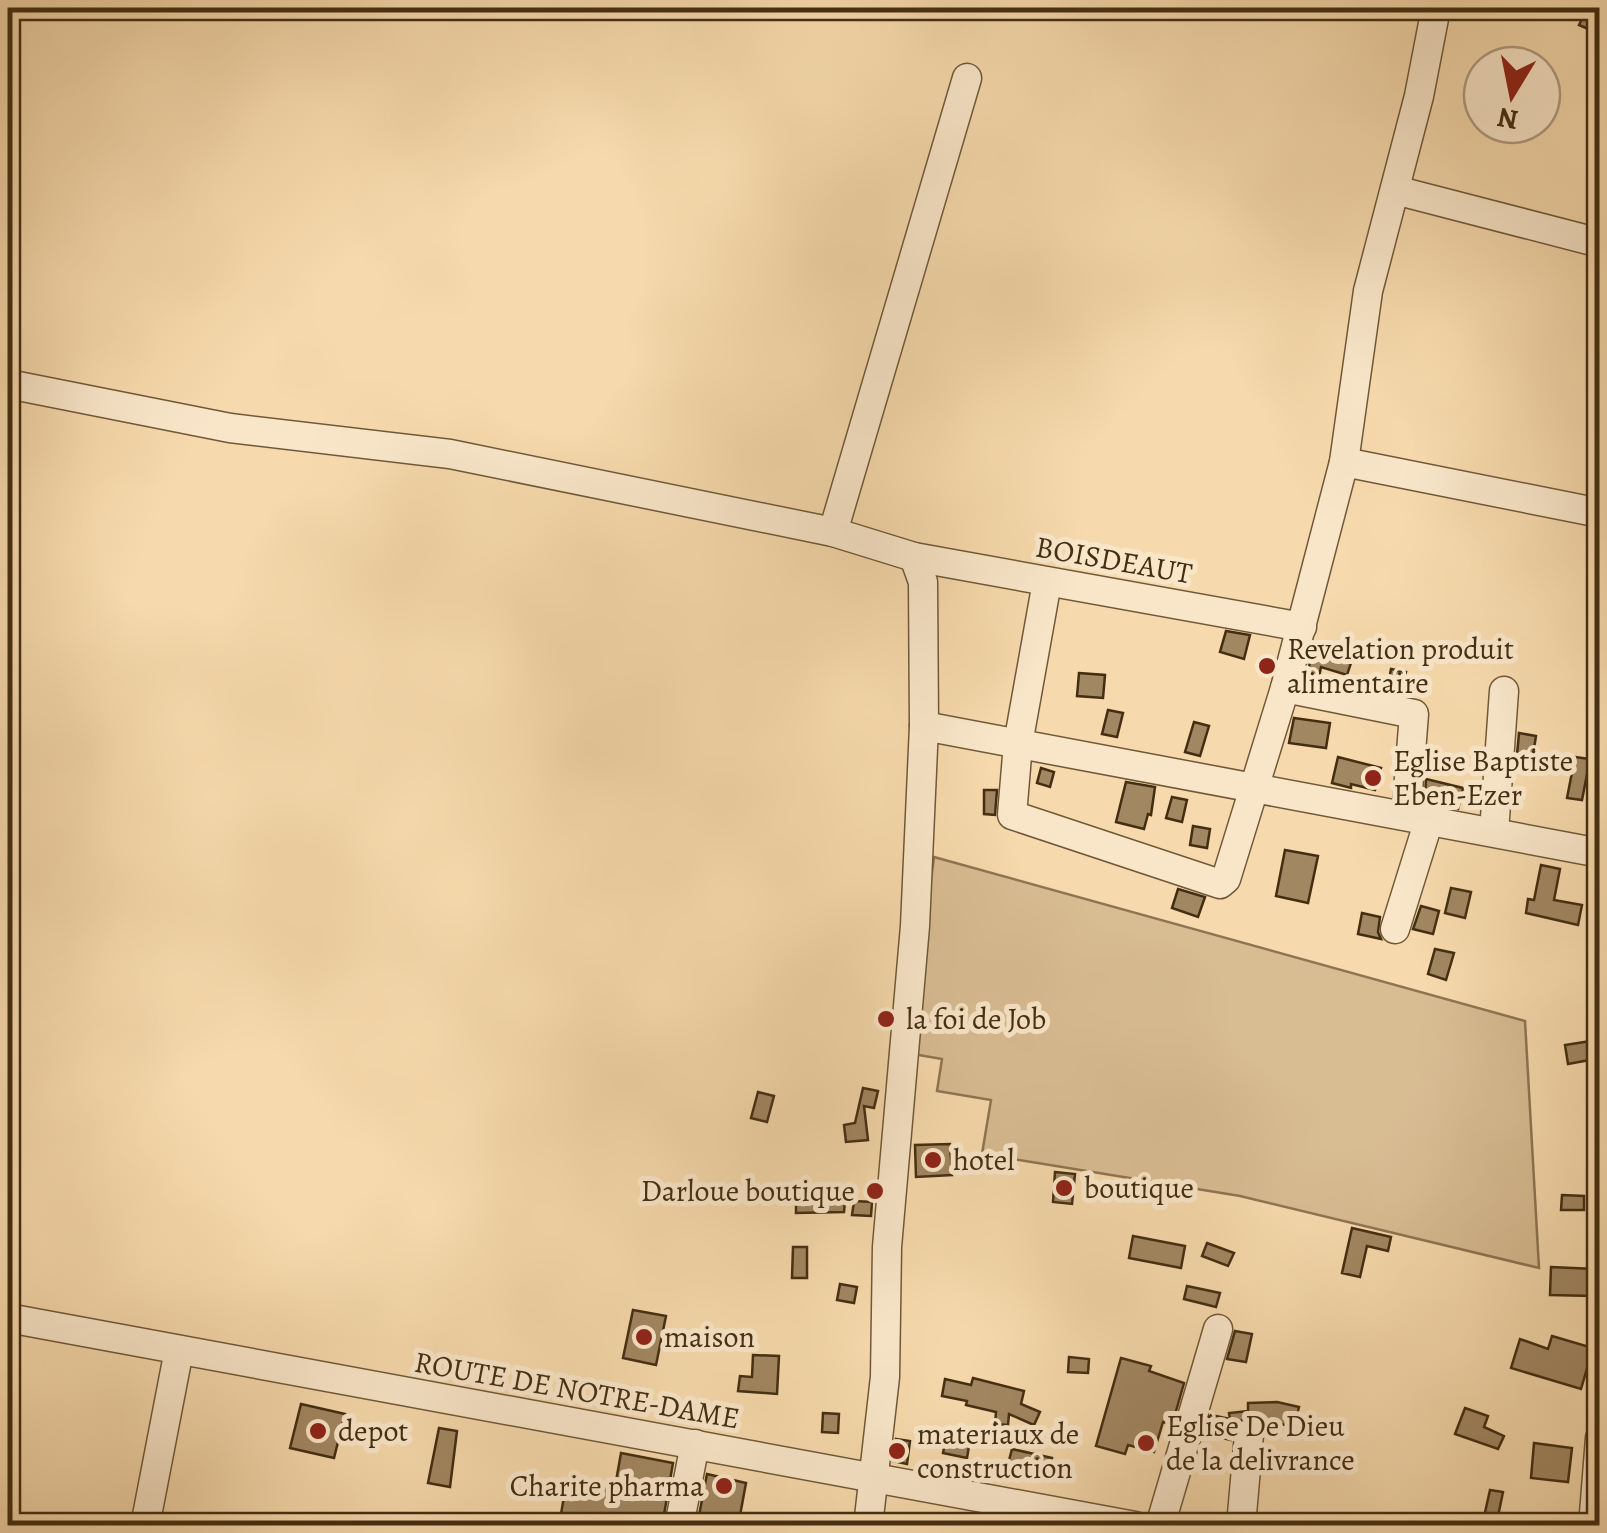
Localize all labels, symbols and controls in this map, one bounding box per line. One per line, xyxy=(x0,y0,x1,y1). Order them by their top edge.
north arrow xyxy=(1462,45,1562,145)
text: N xyxy=(1494,98,1521,139)
street label: BOISDEAUT xyxy=(1033,527,1196,594)
place label: Revelation produit alimentaire xyxy=(1287,629,1514,703)
marker: Revelation produit alimentaire xyxy=(1256,655,1278,677)
place label: Eglise Baptiste Eben-Ezer xyxy=(1393,741,1573,815)
marker: Eglise Baptiste Eben-Ezer xyxy=(1362,767,1384,789)
place label: la foi de Job xyxy=(906,999,1046,1039)
marker: la foi de Job xyxy=(875,1008,897,1030)
place label: hotel xyxy=(953,1140,1015,1180)
marker: hotel xyxy=(922,1149,944,1171)
place label: boutique xyxy=(1084,1168,1194,1208)
place label: Darloue boutique xyxy=(641,1171,855,1211)
marker: boutique xyxy=(1053,1177,1075,1199)
marker: Darloue boutique xyxy=(864,1180,886,1202)
place label: maison xyxy=(664,1317,755,1357)
marker: maison xyxy=(633,1326,655,1348)
street label: ROUTE DE NOTRE-DAME xyxy=(411,1342,743,1438)
place label: Eglise De Dieu de la delivrance xyxy=(1166,1406,1355,1480)
place label: depot xyxy=(338,1411,408,1451)
place label: materiaux de construction xyxy=(917,1414,1079,1488)
marker: depot xyxy=(307,1420,329,1442)
marker: Eglise De Dieu de la delivrance xyxy=(1135,1432,1157,1454)
marker: materiaux de construction xyxy=(886,1440,908,1462)
place label: Charite pharma xyxy=(510,1466,704,1506)
marker: Charite pharma xyxy=(713,1475,735,1497)

